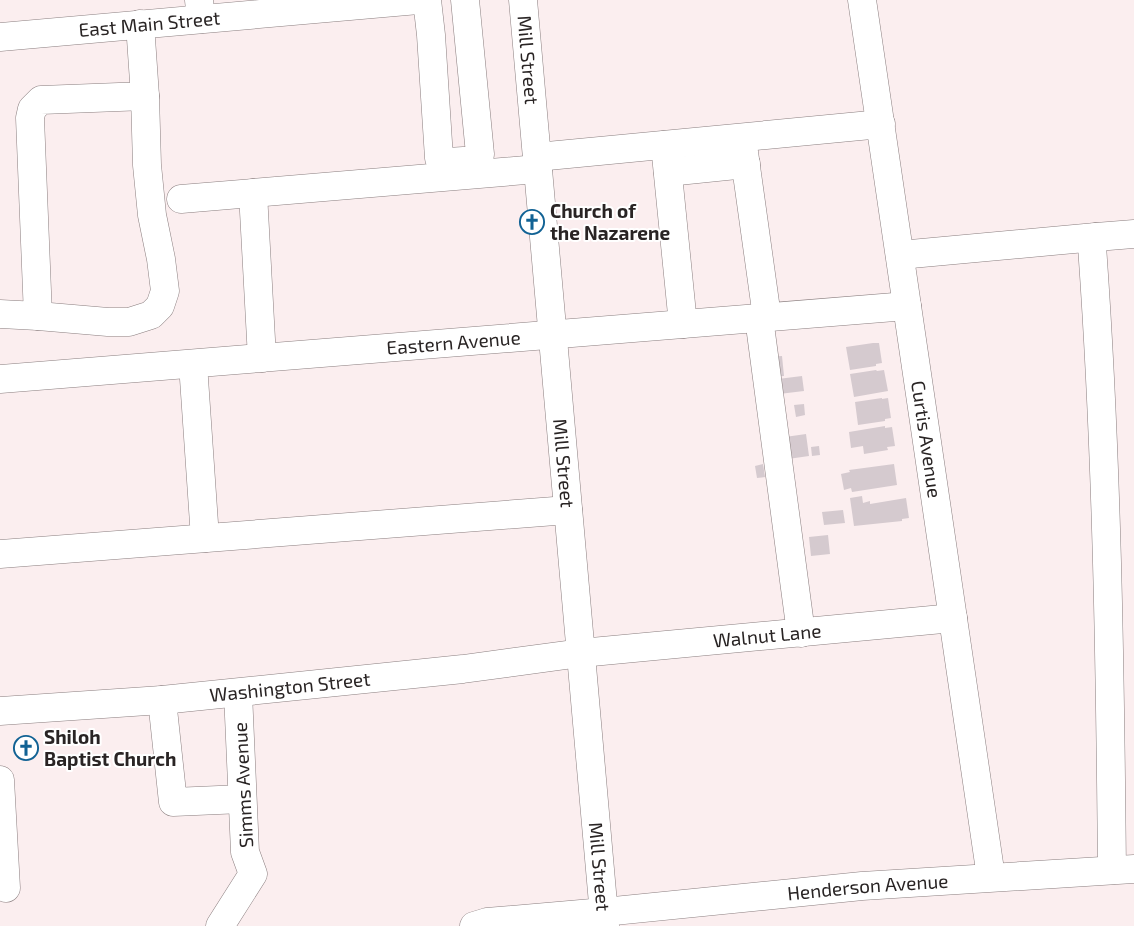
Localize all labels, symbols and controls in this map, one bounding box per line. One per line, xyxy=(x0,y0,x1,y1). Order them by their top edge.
street label: East Main Street xyxy=(78,6,221,41)
street label: Mill Street xyxy=(513,14,544,105)
place label: Church of the Nazarene xyxy=(550,199,670,244)
church icon: Church of the Nazarene xyxy=(519,209,545,235)
street label: Eastern Avenue xyxy=(386,325,521,359)
street label: Curtis Avenue xyxy=(907,379,947,499)
street label: Mill Street xyxy=(549,418,580,509)
street label: Walnut Lane xyxy=(712,618,822,652)
street label: Washington Street xyxy=(208,667,371,706)
street label: Simms Avenue xyxy=(228,722,257,848)
place label: Shiloh Baptist Church xyxy=(44,725,176,770)
church icon: Shiloh Baptist Church xyxy=(13,735,39,761)
street label: Mill Street xyxy=(585,821,616,912)
street label: Henderson Avenue xyxy=(786,869,949,904)

